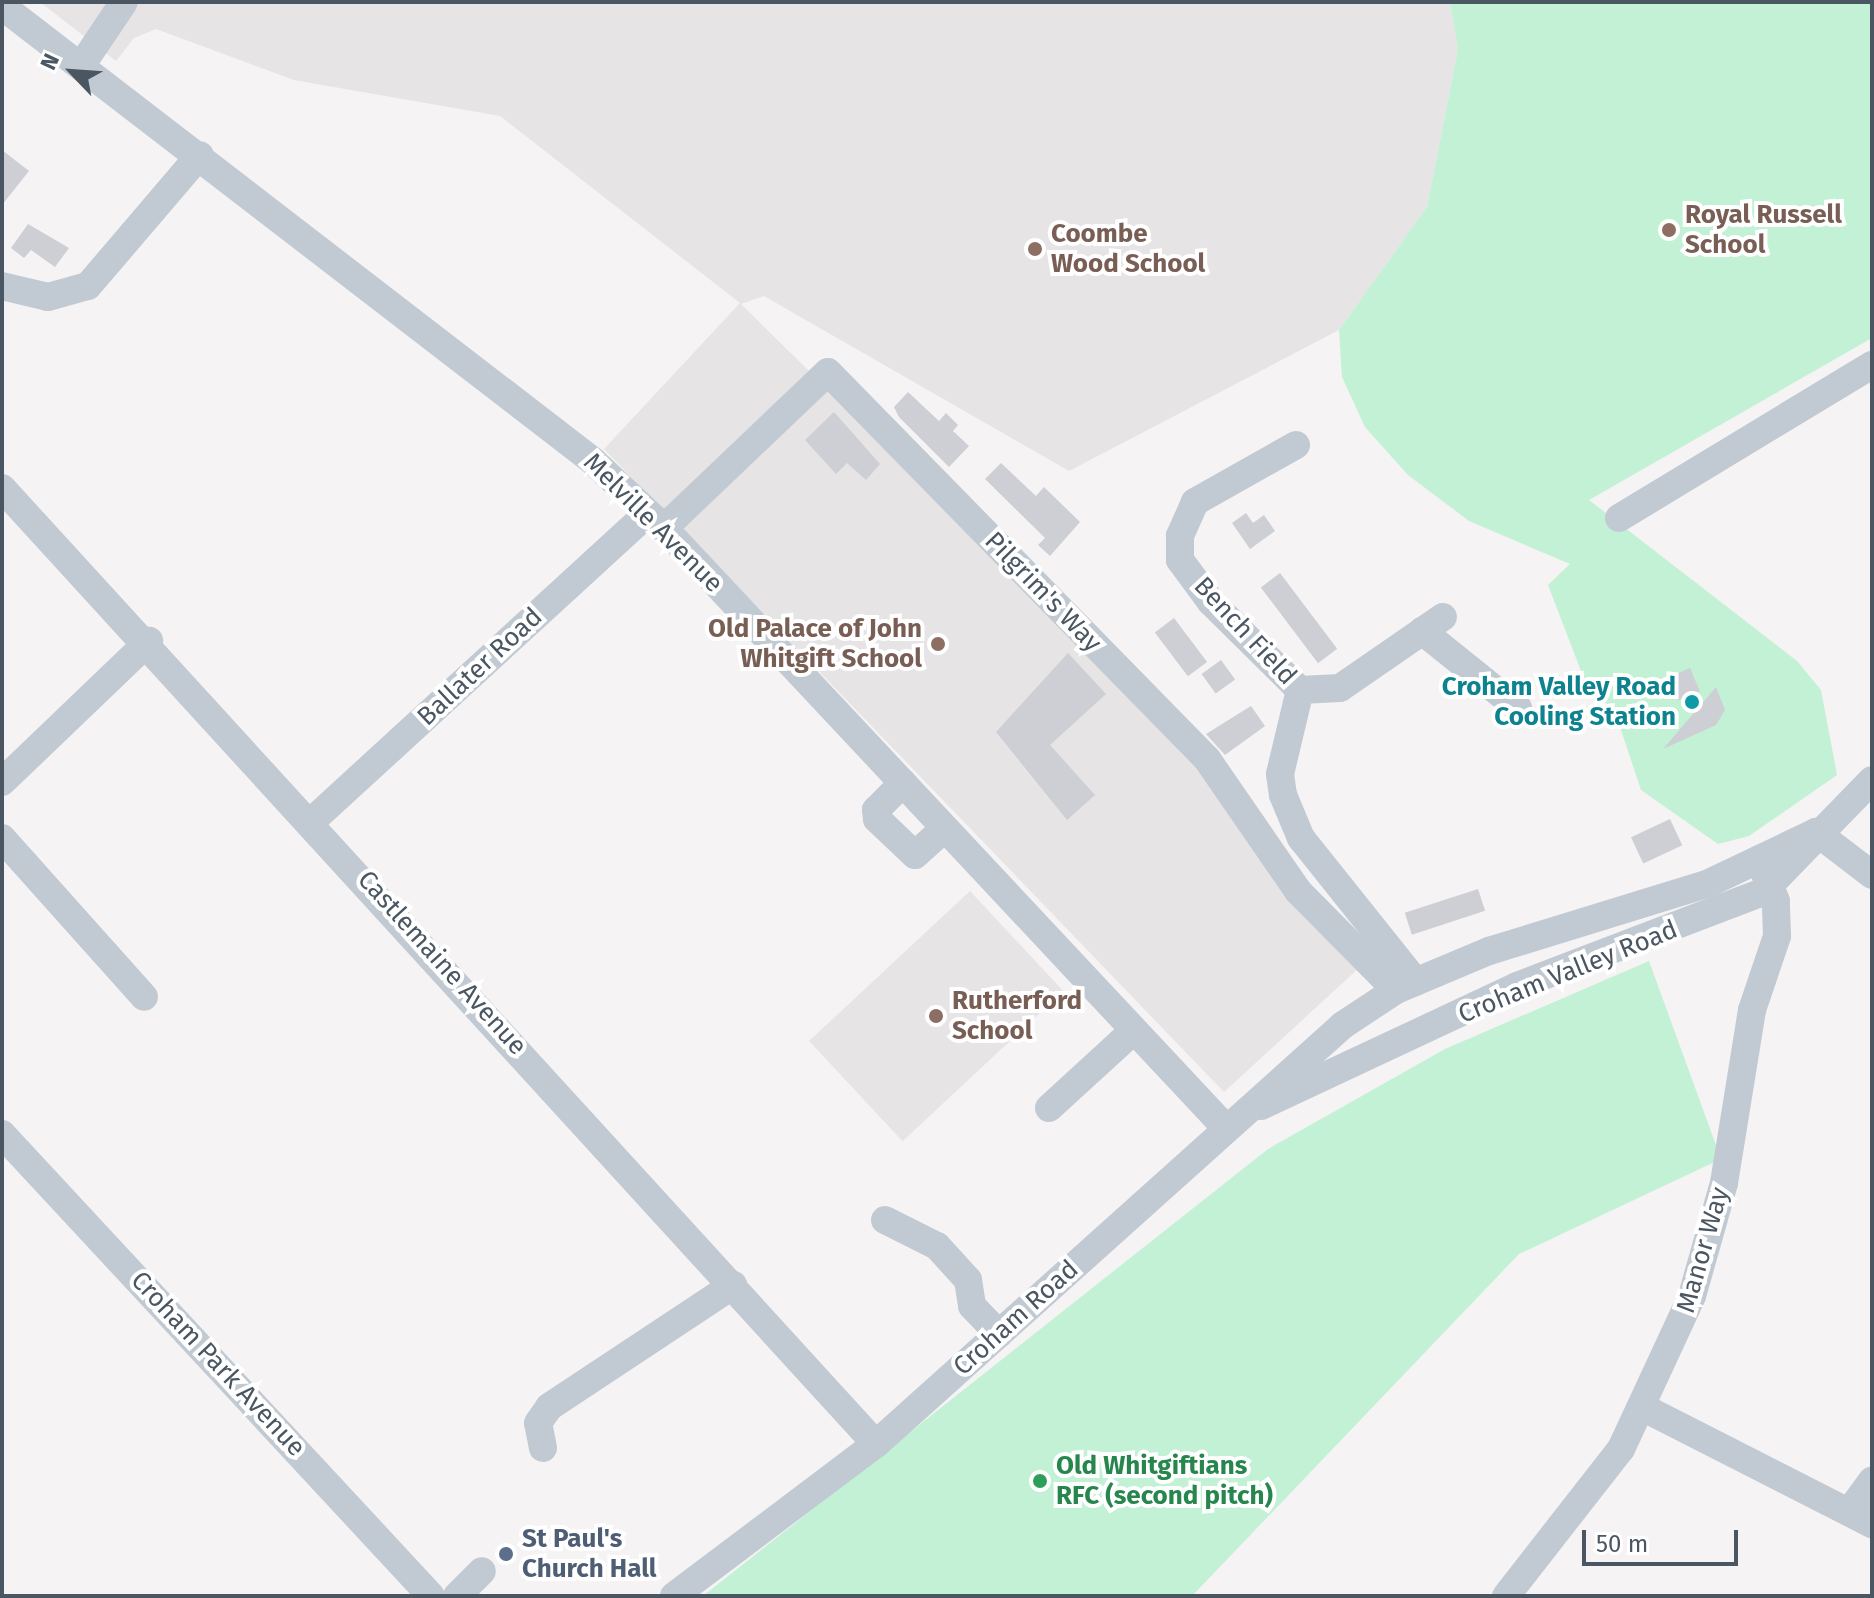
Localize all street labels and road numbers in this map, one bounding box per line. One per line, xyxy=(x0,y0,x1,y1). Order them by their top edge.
street label: Melville Avenue xyxy=(577,447,729,599)
street label: Pilgrim's Way xyxy=(978,526,1108,658)
street label: Bench Field xyxy=(1187,571,1303,691)
street label: Ballater Road xyxy=(411,601,549,733)
street label: Castlemaine Avenue xyxy=(351,864,533,1062)
street label: Croham Valley Road xyxy=(1454,914,1682,1030)
street label: Manor Way xyxy=(1670,1184,1736,1316)
street label: Croham Road xyxy=(947,1254,1085,1382)
street label: Croham Park Avenue xyxy=(124,1265,312,1463)

